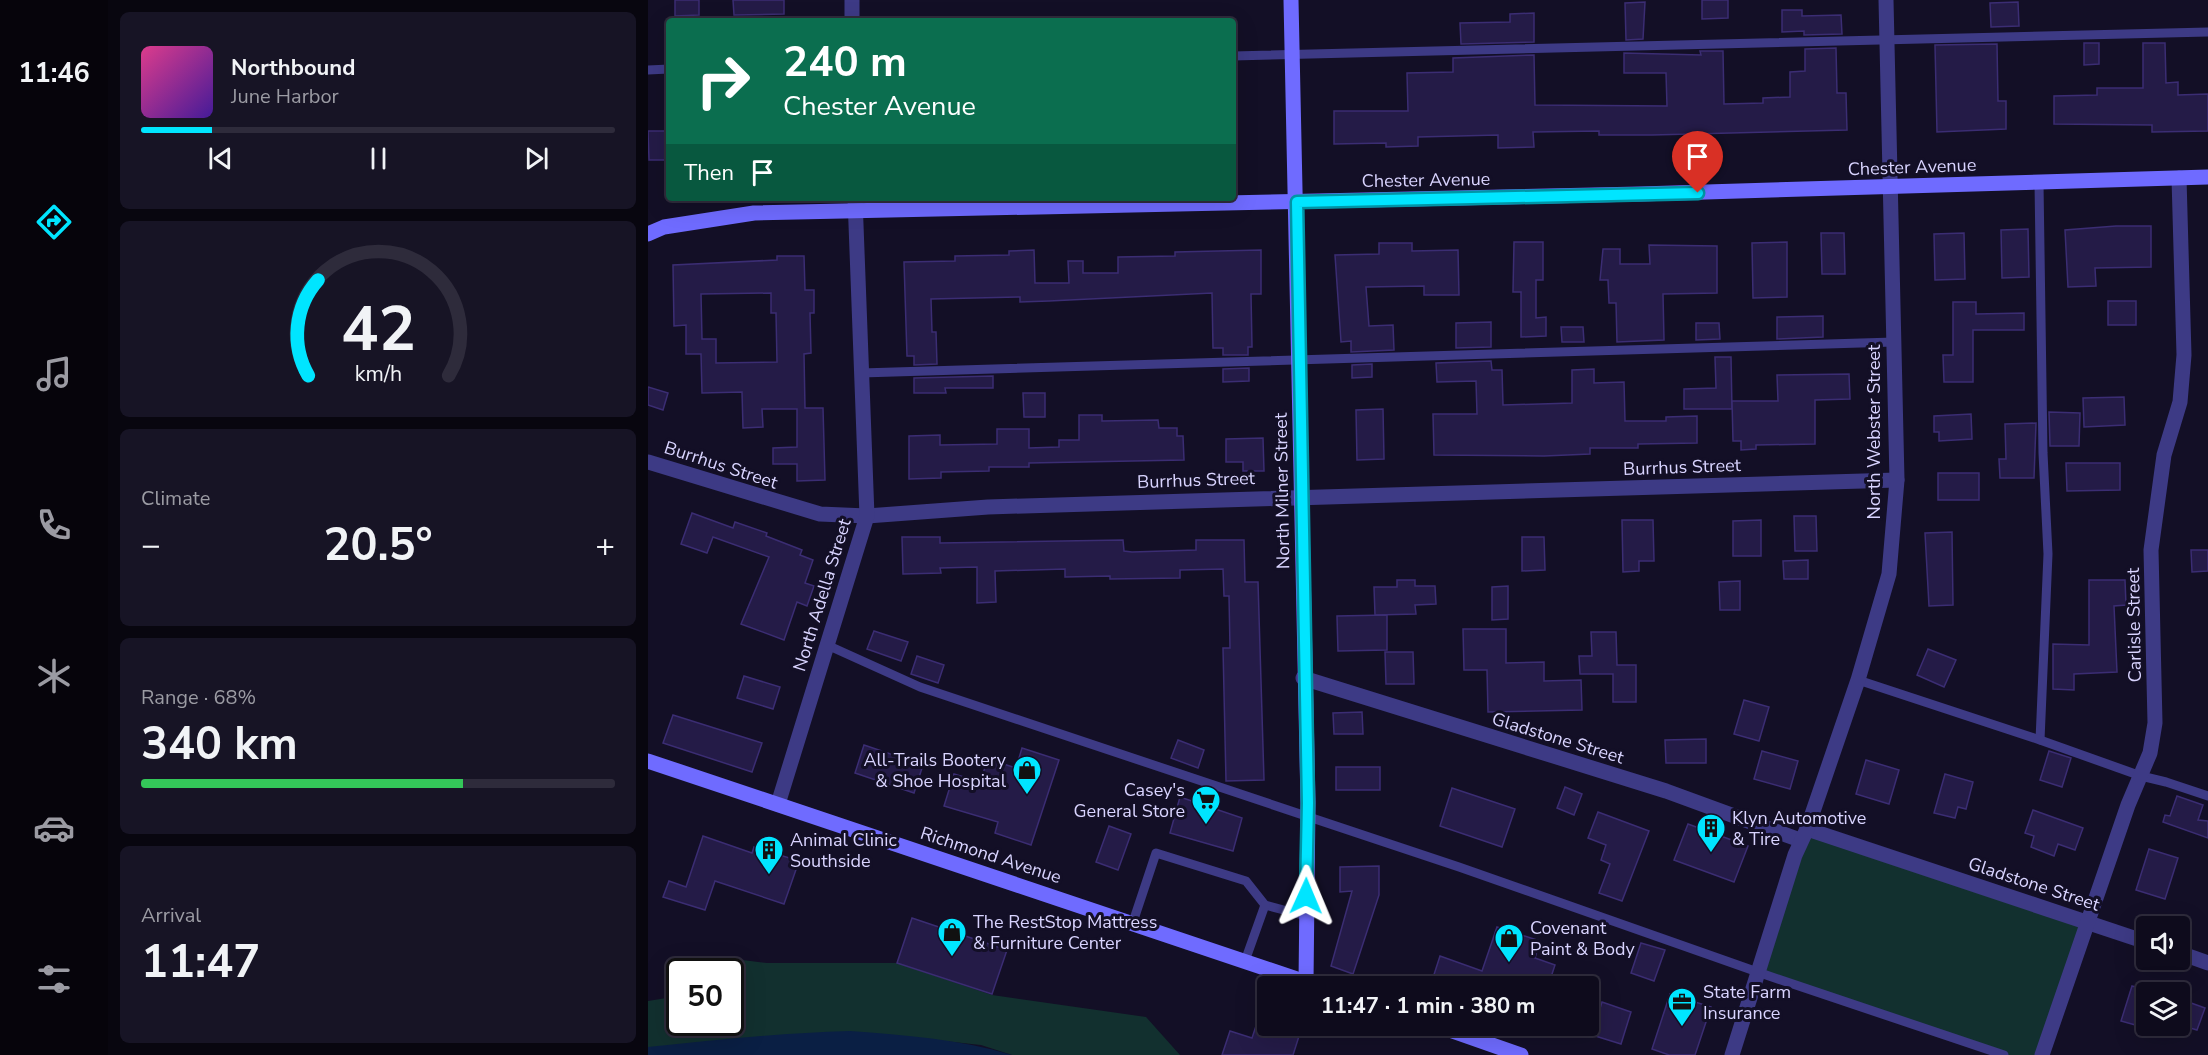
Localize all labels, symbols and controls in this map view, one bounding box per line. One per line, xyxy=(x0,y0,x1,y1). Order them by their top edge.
text: 240 m xyxy=(783,34,907,91)
icon: right xyxy=(684,42,762,120)
text: Northbound xyxy=(231,53,355,83)
text: 11:46 xyxy=(18,55,90,92)
text: June Harbor xyxy=(231,83,339,110)
text: Chester Avenue xyxy=(783,88,976,125)
pin xyxy=(1672,131,1723,193)
icon: arrive xyxy=(1681,140,1714,173)
icon: previous xyxy=(204,142,237,175)
icon: pause xyxy=(362,142,395,175)
icon: next xyxy=(520,142,553,175)
street label: Chester Avenue xyxy=(1847,153,1977,181)
icon: arrive xyxy=(746,156,779,189)
text: Then xyxy=(684,158,734,188)
street label: Chester Avenue xyxy=(1361,167,1491,193)
icon: directions xyxy=(33,201,75,243)
text: 42 xyxy=(341,287,415,372)
street label: North Webster Street xyxy=(1862,344,1886,519)
icon: music xyxy=(33,353,75,395)
text: km/h xyxy=(354,359,402,389)
street label: North Milner Street xyxy=(1269,412,1295,569)
street label: Burrhus Street xyxy=(661,435,781,495)
street label: Burrhus Street xyxy=(1623,453,1742,481)
street label: Burrhus Street xyxy=(1137,466,1256,494)
text: Climate xyxy=(141,485,210,512)
icon: phone xyxy=(33,504,75,546)
text: 20.5° xyxy=(323,515,433,576)
street label: North Adella Street xyxy=(787,515,857,674)
text: − xyxy=(141,523,161,568)
text: + xyxy=(595,523,615,568)
street label: Carlisle Street xyxy=(2121,567,2147,682)
icon: climate xyxy=(33,655,75,697)
text: Range · 68% xyxy=(141,684,256,711)
street label: Gladstone Street xyxy=(1489,707,1628,770)
text: 340 km xyxy=(141,714,298,775)
place label: All-Trails Bootery & Shoe Hospital xyxy=(863,748,1007,793)
shop icon: All-Trails Bootery & Shoe Hospital xyxy=(1011,754,1043,796)
place label: Casey's General Store xyxy=(1074,778,1185,823)
supermarket icon: Casey's General Store xyxy=(1190,784,1222,826)
place label: Klyn Automotive & Tire xyxy=(1732,806,1866,851)
icon: car xyxy=(33,807,75,849)
building icon: Klyn Automotive & Tire xyxy=(1695,812,1727,854)
street label: Richmond Avenue xyxy=(917,821,1065,889)
place label: Animal Clinic Southside xyxy=(790,828,897,873)
building icon: Animal Clinic Southside xyxy=(753,834,785,876)
street label: Gladstone Street xyxy=(1965,851,2103,917)
position arrow xyxy=(1274,864,1338,928)
text: Arrival xyxy=(141,902,201,929)
place label: The RestStop Mattress & Furniture Center xyxy=(973,910,1157,955)
shop icon: The RestStop Mattress & Furniture Center xyxy=(936,916,968,958)
place label: Covenant Paint & Body xyxy=(1530,916,1636,961)
map controls xyxy=(2136,916,2190,1036)
button: sound xyxy=(2136,916,2190,970)
shop icon: Covenant Paint & Body xyxy=(1493,922,1525,964)
text: 11:47 xyxy=(141,932,260,993)
icon: filters xyxy=(33,958,75,1000)
speed limit sign: 50 xyxy=(666,958,744,1036)
place label: State Farm Insurance xyxy=(1703,980,1791,1025)
button: layers xyxy=(2136,982,2190,1036)
office icon: State Farm Insurance xyxy=(1666,986,1698,1028)
text: 11:47 · 1 min · 380 m xyxy=(1321,991,1535,1021)

